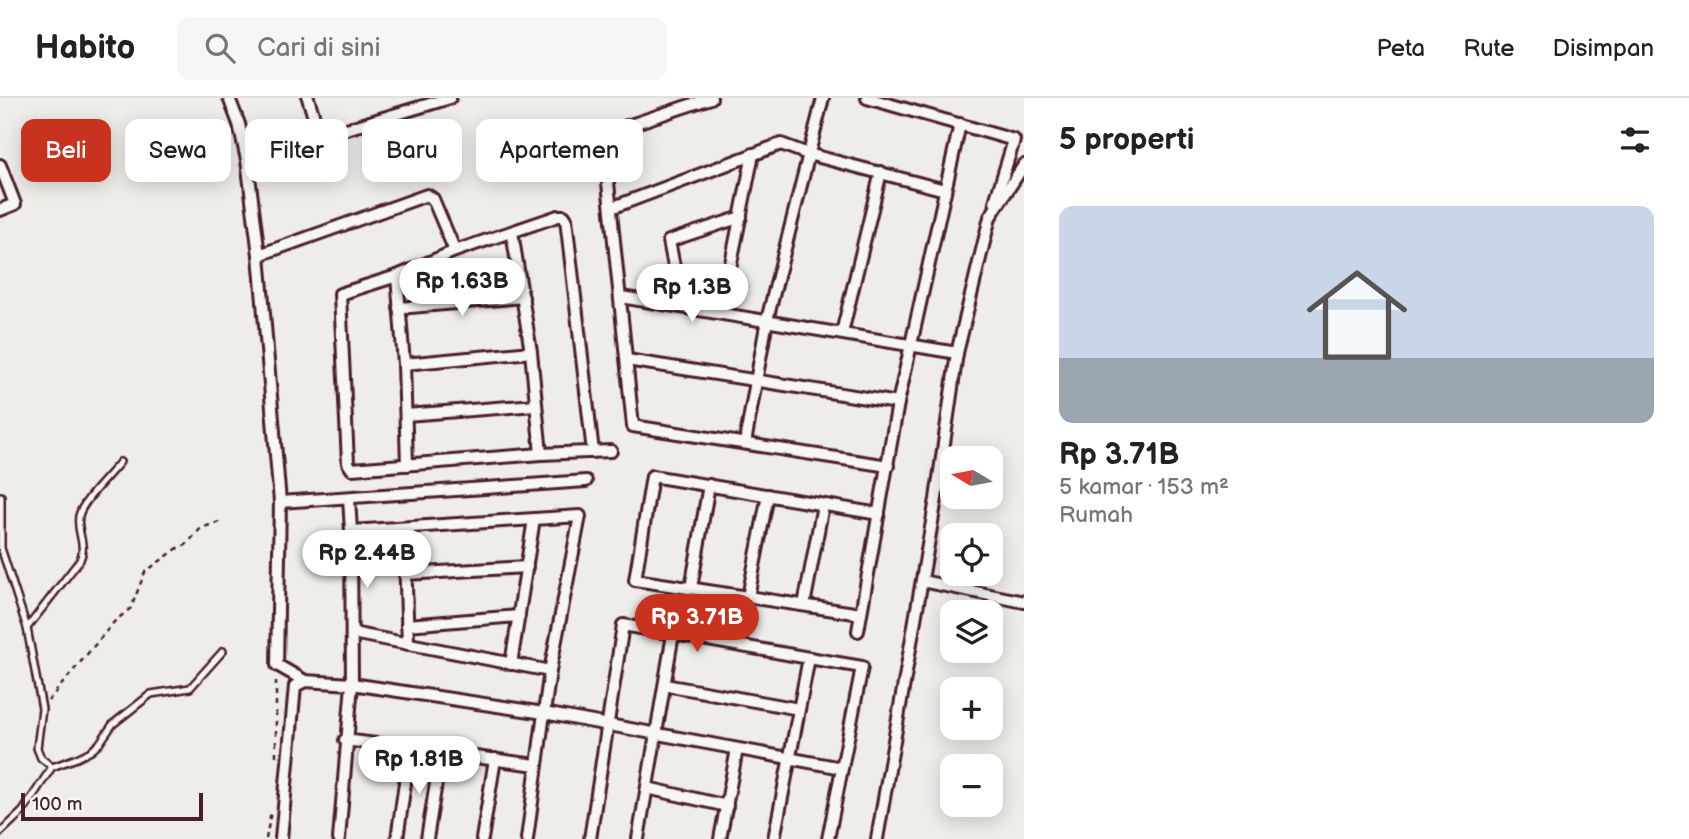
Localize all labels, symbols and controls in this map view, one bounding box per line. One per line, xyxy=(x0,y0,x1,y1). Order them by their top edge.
search box xyxy=(177,17,667,80)
text: Habito xyxy=(35,28,135,68)
icon: search xyxy=(201,29,239,67)
text: Cari di sini xyxy=(257,33,381,64)
text: Peta xyxy=(1377,34,1425,63)
text: Rute xyxy=(1463,34,1515,63)
text: Disimpan xyxy=(1553,34,1654,63)
chip: Beli xyxy=(21,119,111,182)
chip: Sewa xyxy=(125,119,231,182)
chip: Filter xyxy=(245,119,348,182)
chip: Baru xyxy=(362,119,462,182)
chip: Apartemen xyxy=(476,119,643,182)
icon: filters xyxy=(1616,121,1654,159)
text: 5 properti xyxy=(1059,122,1194,158)
icon: home xyxy=(1294,252,1420,378)
pin: Rp 1.63B xyxy=(390,258,534,318)
pin: Rp 1.3B xyxy=(627,264,757,324)
text: Rp 1.63B xyxy=(415,267,509,295)
text: Rp 1.3B xyxy=(652,273,732,301)
text: Rp 3.71B xyxy=(1059,437,1179,473)
north arrow xyxy=(940,446,1003,509)
map controls xyxy=(940,446,1003,817)
text: 5 kamar · 153 m² xyxy=(1059,473,1229,501)
text: Rumah xyxy=(1059,501,1133,529)
button: locate xyxy=(940,523,1003,586)
pin: Rp 2.44B xyxy=(295,531,439,590)
text: Rp 2.44B xyxy=(318,539,416,567)
pin: Rp 3.71B xyxy=(625,594,769,654)
button: layers xyxy=(940,600,1003,663)
text: Rp 3.71B xyxy=(651,603,743,631)
button: + xyxy=(940,677,1003,740)
pin: Rp 1.81B xyxy=(347,736,491,796)
text: Rp 1.81B xyxy=(374,745,464,773)
button: − xyxy=(940,754,1003,817)
scale bar xyxy=(21,790,203,822)
text: 100 m xyxy=(32,793,83,816)

